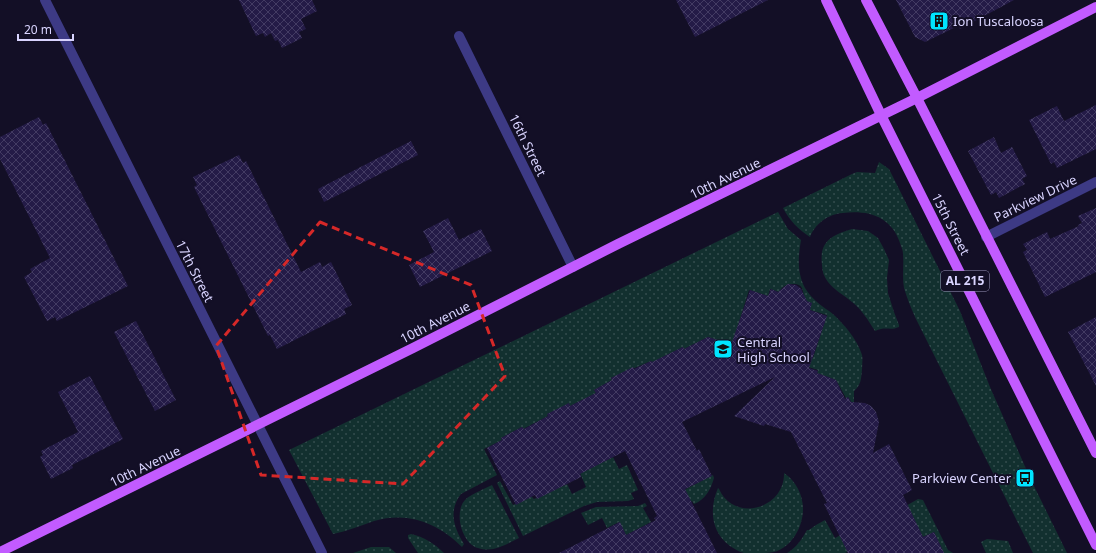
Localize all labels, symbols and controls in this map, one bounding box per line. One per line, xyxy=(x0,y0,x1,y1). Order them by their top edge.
building icon: Ion Tuscaloosa xyxy=(928,10,950,32)
place label: Ion Tuscaloosa xyxy=(953,12,1044,30)
scale bar xyxy=(18,16,73,42)
text: 20 m xyxy=(24,21,52,38)
street label: 16th Street xyxy=(505,111,551,179)
street label: 10th Avenue xyxy=(687,153,763,203)
street label: Parkview Drive xyxy=(990,170,1080,226)
street label: 15th Street xyxy=(928,190,974,258)
street label: 17th Street xyxy=(172,237,218,305)
road number: AL 215 xyxy=(941,271,989,291)
street label: 10th Avenue xyxy=(397,297,473,347)
place label: Central High School xyxy=(737,333,810,366)
school or university icon: Central High School xyxy=(712,338,734,360)
street label: 10th Avenue xyxy=(107,441,183,491)
bus stop icon: Parkview Center xyxy=(1014,467,1036,489)
place label: Parkview Center xyxy=(912,469,1012,487)

